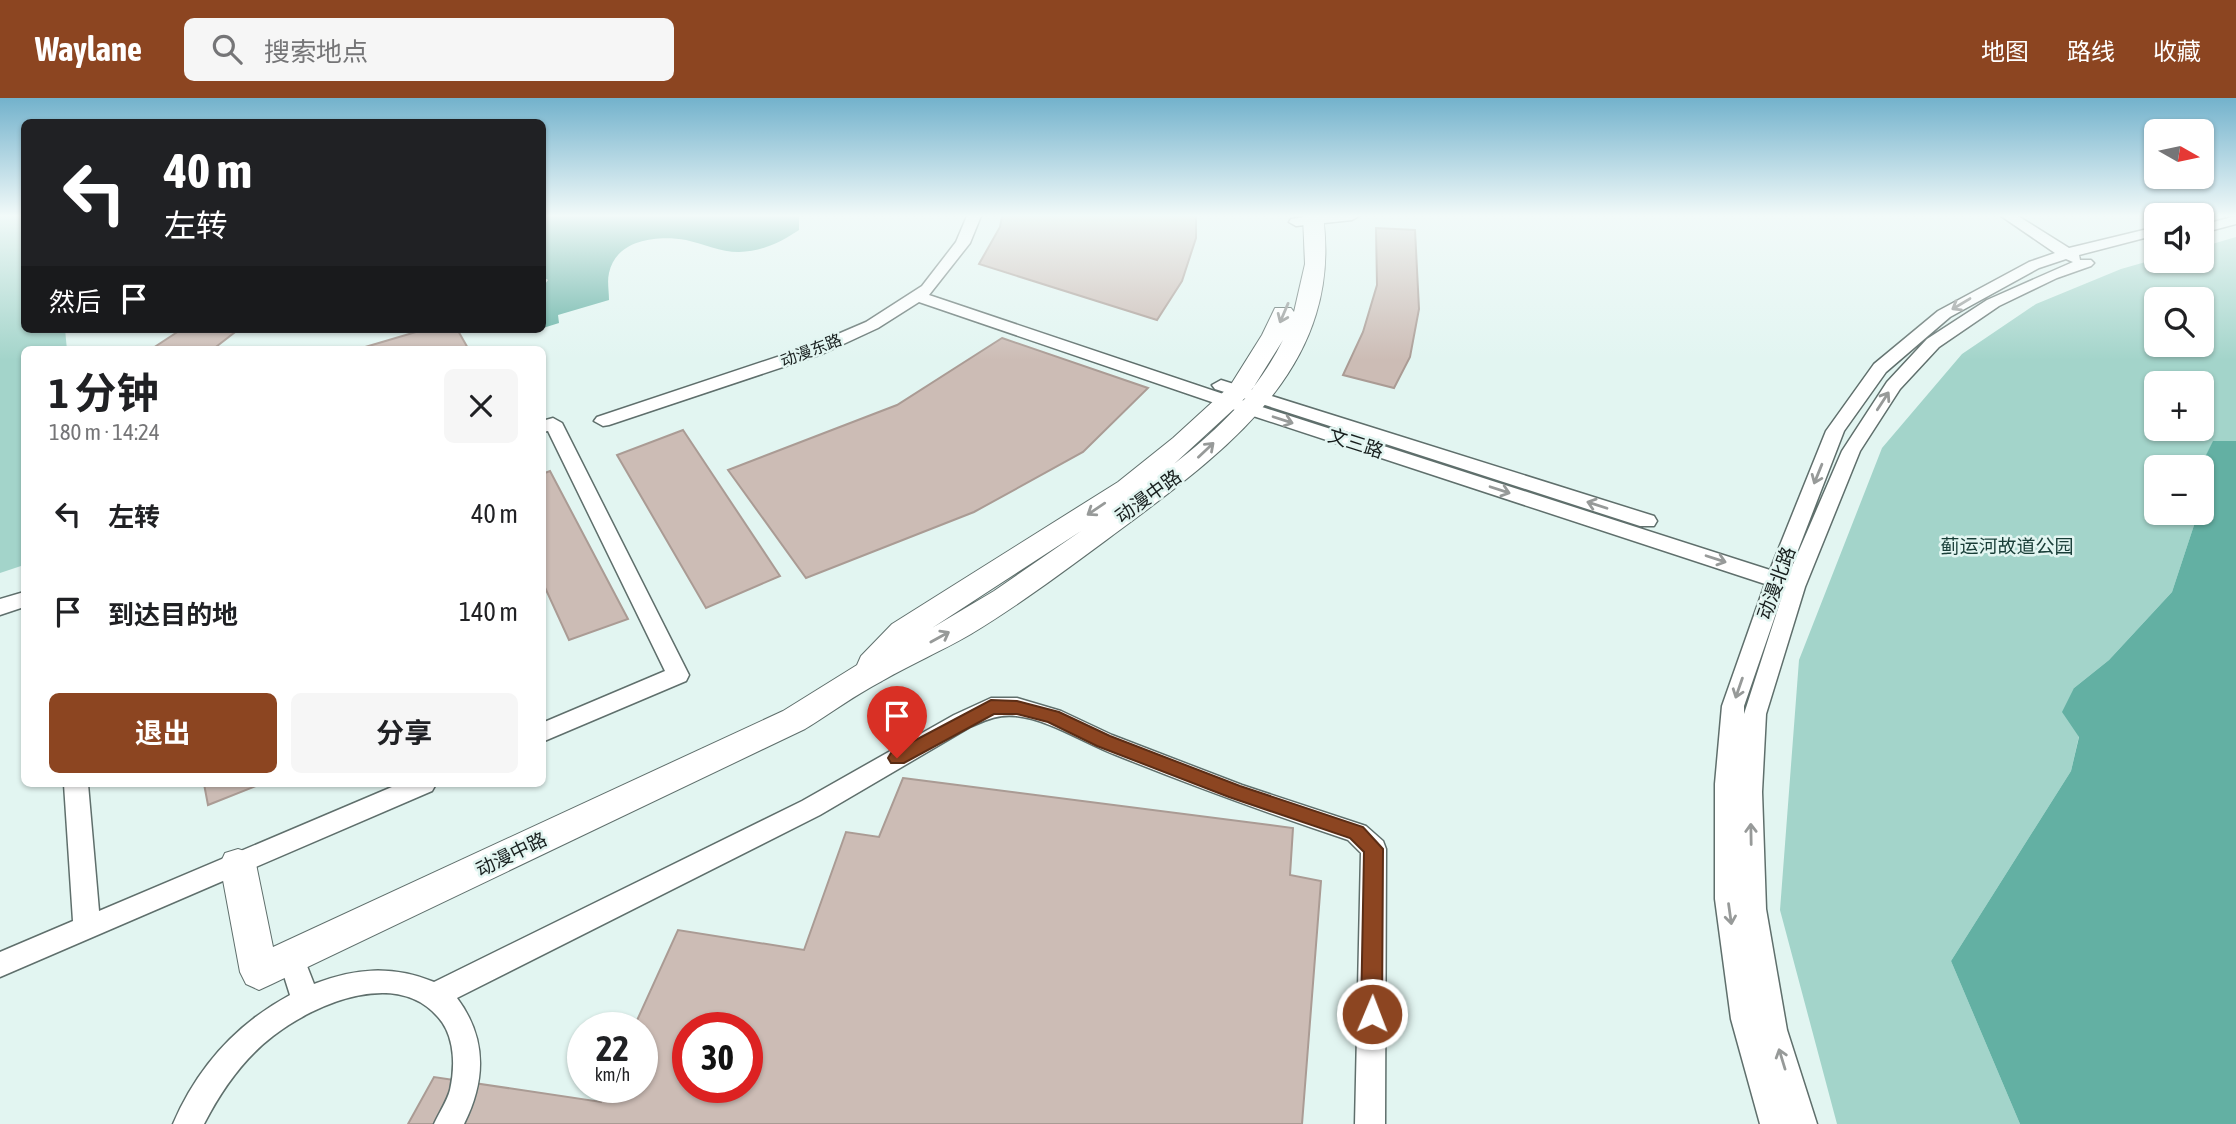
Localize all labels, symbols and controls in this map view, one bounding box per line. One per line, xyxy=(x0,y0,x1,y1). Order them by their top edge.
search box xyxy=(184,18,674,81)
text: Waylane xyxy=(35,30,142,68)
icon: search xyxy=(208,30,246,68)
text: 搜索地点 xyxy=(264,37,368,67)
text: 地图 xyxy=(1981,38,2029,65)
text: 路线 xyxy=(2067,38,2115,65)
text: 收藏 xyxy=(2153,38,2201,65)
north arrow xyxy=(2144,119,2214,189)
map controls xyxy=(2144,119,2214,525)
text: 40 m xyxy=(164,142,252,198)
icon: left xyxy=(49,147,140,238)
button: sound xyxy=(2144,203,2214,273)
text: 左转 xyxy=(164,207,228,244)
icon: arrive xyxy=(115,280,153,318)
text: 然后 xyxy=(49,287,101,317)
button: search xyxy=(2144,287,2214,357)
one-way arrow xyxy=(1951,298,1972,311)
one-way arrow xyxy=(1276,301,1289,323)
street label: 动漫东路 xyxy=(778,330,844,370)
text: 1 分钟 xyxy=(49,369,159,417)
button: close xyxy=(444,369,518,443)
button: + xyxy=(2144,371,2214,441)
one-way arrow xyxy=(1877,392,1891,412)
one-way arrow xyxy=(1272,415,1294,427)
text: 180 m · 14:24 xyxy=(49,419,160,445)
street label: 文三路 xyxy=(1325,424,1387,462)
one-way arrow xyxy=(1197,442,1215,458)
button: − xyxy=(2144,455,2214,525)
one-way arrow xyxy=(1810,463,1823,485)
street label: 动漫中路 xyxy=(1111,465,1185,527)
one-way arrow xyxy=(1489,484,1511,497)
icon: left xyxy=(49,495,87,533)
one-way arrow xyxy=(1586,498,1608,511)
text: 40 m xyxy=(471,499,518,529)
text: 左转 xyxy=(108,502,160,532)
one-way arrow xyxy=(1086,502,1106,516)
park label: 蓟运河故道公园 xyxy=(1940,535,2074,557)
street label: 动漫北路 xyxy=(1753,544,1799,622)
one-way arrow xyxy=(1705,554,1727,567)
icon: arrive xyxy=(49,593,87,631)
text: 140 m xyxy=(459,597,518,627)
text: 到达目的地 xyxy=(108,600,238,630)
one-way arrow xyxy=(929,630,950,643)
one-way arrow xyxy=(1732,676,1744,698)
pin xyxy=(867,686,927,758)
button: 退出 xyxy=(49,693,277,773)
button: 分享 xyxy=(291,693,518,773)
icon: arrive xyxy=(878,697,916,735)
one-way arrow xyxy=(1744,823,1758,846)
street label: 动漫中路 xyxy=(472,827,550,881)
one-way arrow xyxy=(1724,902,1737,925)
position arrow xyxy=(1335,977,1409,1051)
speed limit sign: 30 xyxy=(672,1012,763,1103)
text: 22 xyxy=(596,1028,629,1068)
one-way arrow xyxy=(1774,1048,1787,1070)
text: km/h xyxy=(595,1064,630,1085)

